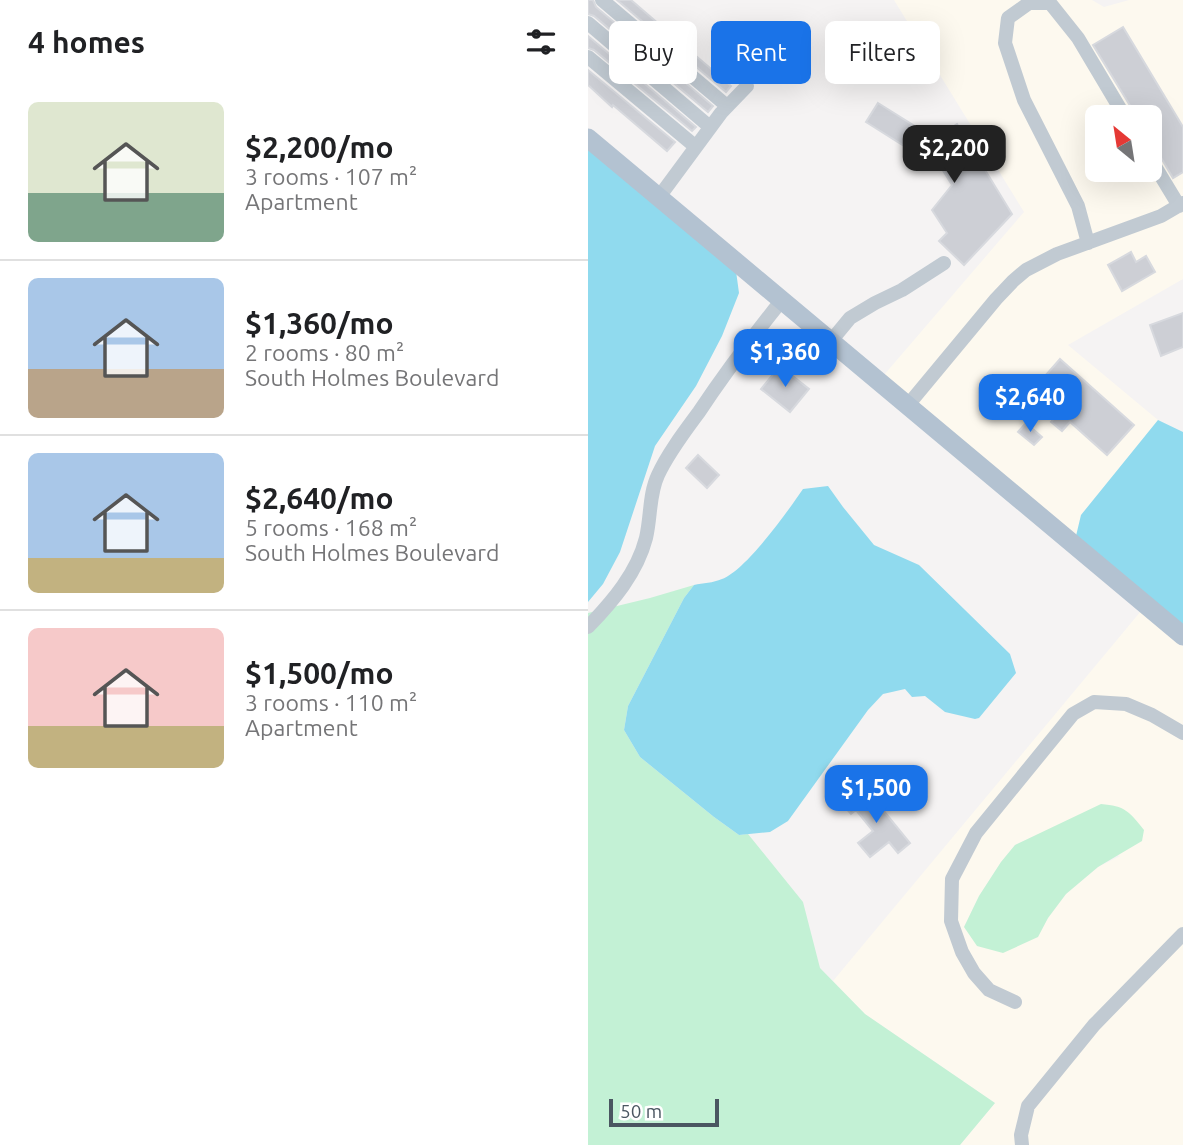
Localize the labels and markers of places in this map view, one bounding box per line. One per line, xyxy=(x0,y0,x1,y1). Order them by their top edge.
pin: $2,200 xyxy=(897,125,1011,185)
pin: $1,360 xyxy=(728,330,842,389)
pin: $2,640 xyxy=(973,374,1087,434)
pin: $1,500 xyxy=(819,766,933,825)

